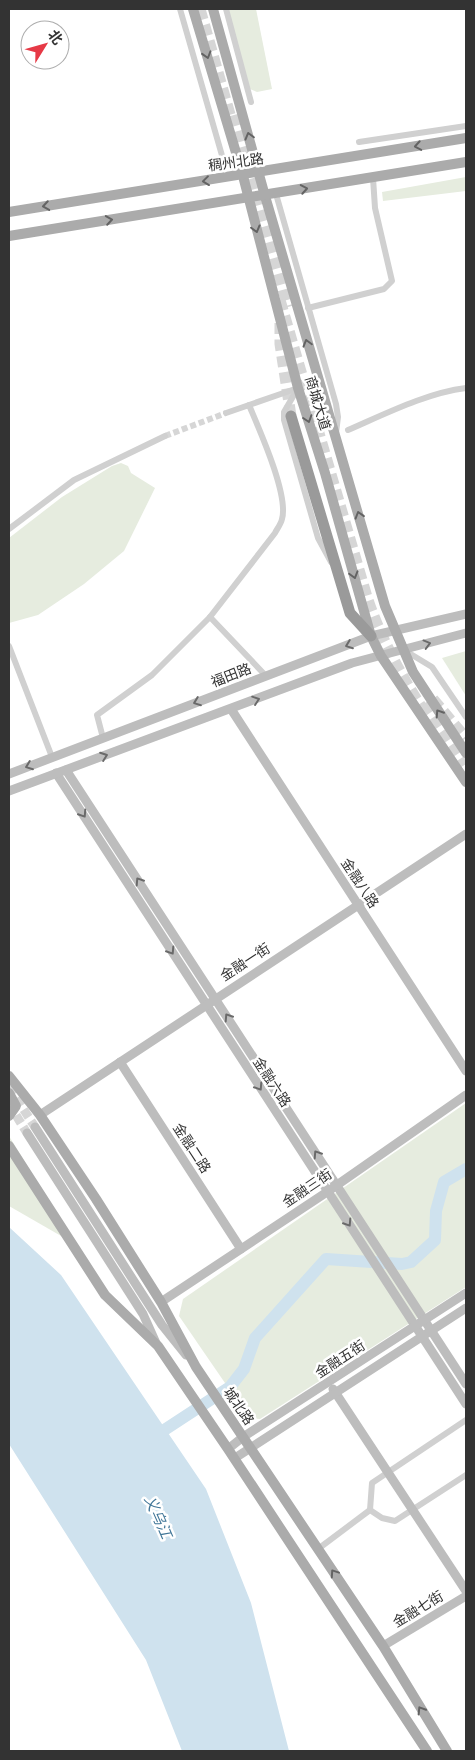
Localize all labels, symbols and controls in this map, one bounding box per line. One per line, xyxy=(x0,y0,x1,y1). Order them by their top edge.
north arrow xyxy=(20,20,70,70)
text: 北 xyxy=(44,26,67,48)
one-way arrow xyxy=(201,51,211,59)
one-way arrow xyxy=(244,131,255,140)
one-way arrow xyxy=(414,140,422,151)
street label: 稠州北路 xyxy=(207,149,265,175)
one-way arrow xyxy=(202,175,210,185)
one-way arrow xyxy=(299,185,308,195)
one-way arrow xyxy=(41,201,50,211)
one-way arrow xyxy=(104,216,113,226)
one-way arrow xyxy=(250,224,261,233)
one-way arrow xyxy=(303,339,313,347)
street label: 商城大道 xyxy=(301,374,335,432)
one-way arrow xyxy=(302,414,312,423)
one-way arrow xyxy=(355,511,365,520)
one-way arrow xyxy=(348,570,358,578)
one-way arrow xyxy=(345,638,354,649)
one-way arrow xyxy=(422,639,431,649)
street label: 福田路 xyxy=(208,659,254,691)
one-way arrow xyxy=(193,696,202,706)
one-way arrow xyxy=(252,696,260,706)
one-way arrow xyxy=(436,709,445,719)
one-way arrow xyxy=(99,752,107,762)
one-way arrow xyxy=(25,760,34,770)
one-way arrow xyxy=(76,809,86,818)
street label: 金融八路 xyxy=(337,855,383,911)
one-way arrow xyxy=(136,878,146,887)
street label: 金融一街 xyxy=(217,939,273,985)
one-way arrow xyxy=(165,945,174,954)
one-way arrow xyxy=(225,1014,235,1023)
street label: 金融六路 xyxy=(249,1054,295,1110)
one-way arrow xyxy=(253,1081,262,1091)
street label: 金融二路 xyxy=(169,1120,215,1176)
one-way arrow xyxy=(313,1150,323,1159)
street label: 金融三街 xyxy=(279,1165,335,1211)
one-way arrow xyxy=(342,1218,351,1227)
street label: 金融五街 xyxy=(312,1336,368,1382)
street label: 城北路 xyxy=(220,1384,258,1428)
water label: 义乌江 xyxy=(140,1492,177,1543)
one-way arrow xyxy=(331,1569,341,1578)
street label: 金融七街 xyxy=(389,1587,447,1631)
one-way arrow xyxy=(418,1706,428,1715)

